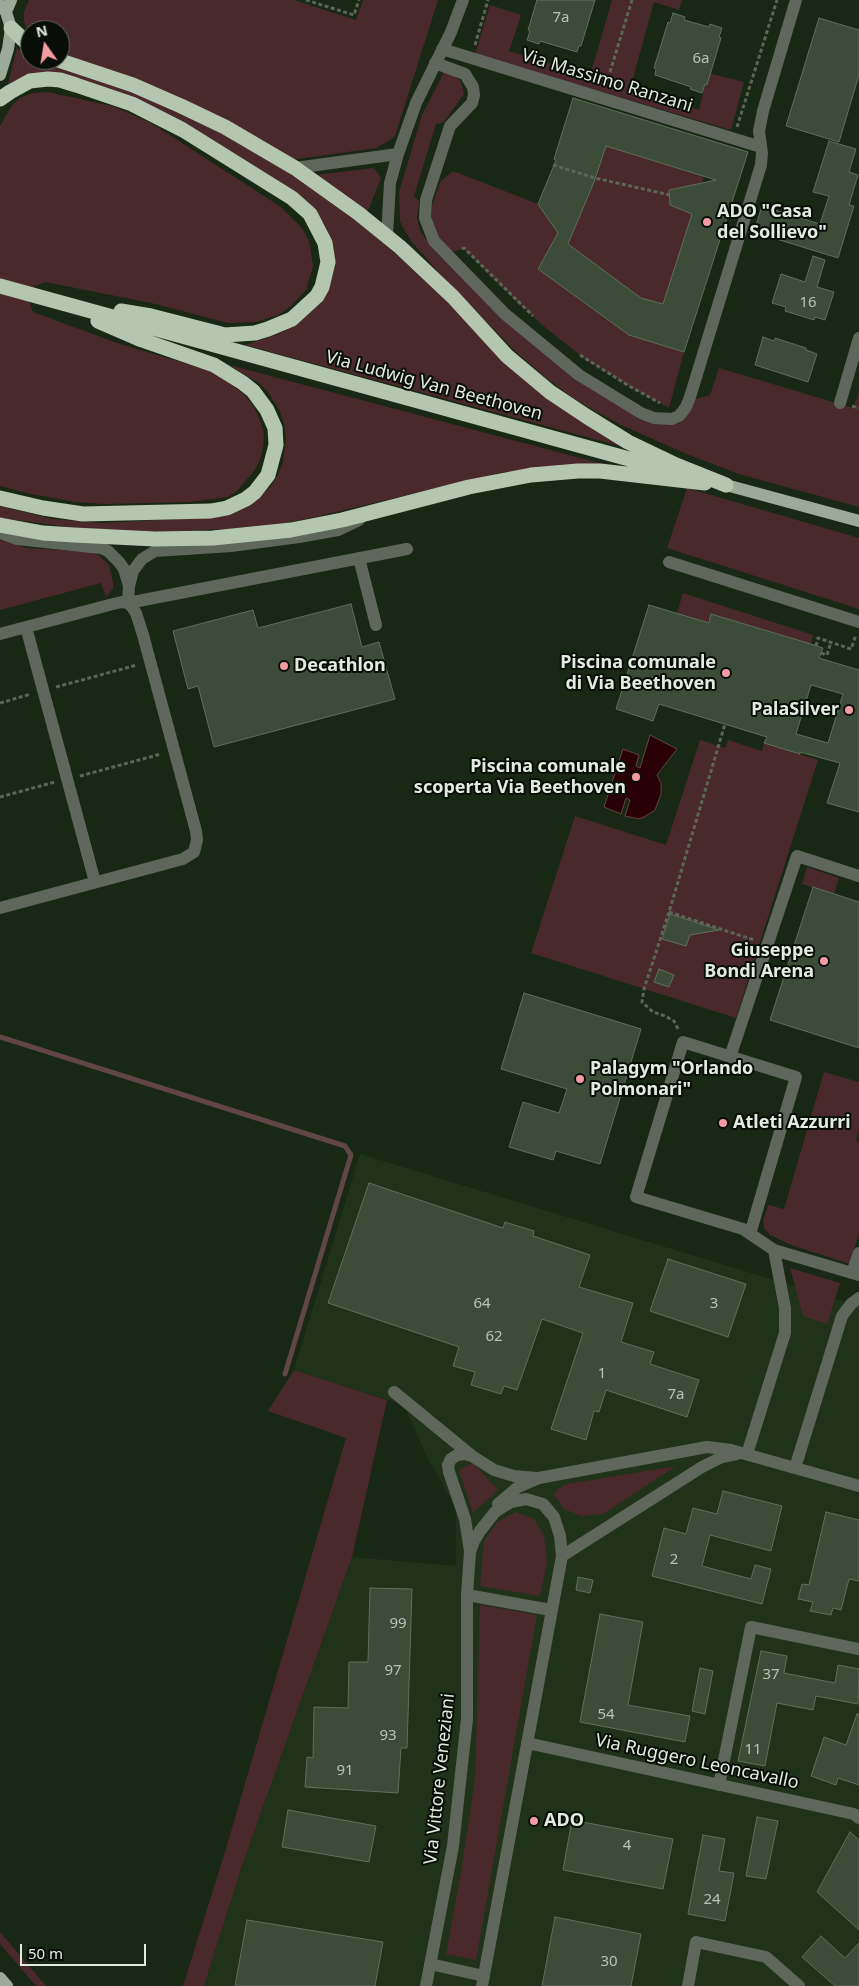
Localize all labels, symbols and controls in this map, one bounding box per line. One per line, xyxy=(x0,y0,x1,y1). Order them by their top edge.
house number: 7a xyxy=(553,9,569,27)
north arrow xyxy=(20,20,70,70)
text: N xyxy=(34,20,49,41)
street label: Via Massimo Ranzani xyxy=(519,45,695,117)
house number: 6a xyxy=(693,50,709,68)
place label: ADO "Casa del Sollievo" xyxy=(717,201,827,243)
marker: ADO "Casa del Sollievo" xyxy=(701,216,713,228)
house number: 16 xyxy=(799,294,817,312)
street label: Via Ludwig Van Beethoven xyxy=(323,347,545,425)
place label: Piscina comunale di Via Beethoven xyxy=(560,652,716,694)
place label: Decathlon xyxy=(294,655,386,677)
marker: Decathlon xyxy=(278,660,290,672)
marker: Piscina comunale di Via Beethoven xyxy=(720,667,732,679)
place label: PalaSilver xyxy=(751,699,839,721)
marker: PalaSilver xyxy=(843,704,855,716)
place label: Piscina comunale scoperta Via Beethoven xyxy=(414,756,626,799)
marker: Piscina comunale scoperta Via Beethoven xyxy=(630,771,642,783)
place label: Giuseppe Bondi Arena xyxy=(704,940,814,982)
marker: Giuseppe Bondi Arena xyxy=(818,955,830,967)
place label: Palagym "Orlando Polmonari" xyxy=(590,1058,753,1100)
marker: Palagym "Orlando Polmonari" xyxy=(574,1073,586,1085)
place label: Atleti Azzurri xyxy=(733,1112,851,1134)
marker: Atleti Azzurri xyxy=(717,1117,729,1129)
house number: 64 xyxy=(473,1295,491,1313)
house number: 3 xyxy=(710,1295,718,1313)
house number: 62 xyxy=(485,1328,503,1346)
house number: 1 xyxy=(598,1365,606,1383)
house number: 7a xyxy=(668,1386,684,1404)
house number: 2 xyxy=(670,1551,678,1569)
house number: 99 xyxy=(389,1615,407,1633)
house number: 97 xyxy=(384,1662,402,1680)
house number: 37 xyxy=(762,1666,780,1684)
street label: Via Vittore Veneziani xyxy=(420,1692,460,1866)
house number: 54 xyxy=(597,1706,615,1724)
house number: 93 xyxy=(379,1727,397,1745)
street label: Via Ruggero Leoncavallo xyxy=(593,1730,801,1794)
house number: 11 xyxy=(744,1741,762,1759)
house number: 91 xyxy=(336,1762,354,1780)
place label: ADO xyxy=(544,1810,584,1832)
marker: ADO xyxy=(528,1815,540,1827)
house number: 4 xyxy=(623,1837,631,1855)
house number: 24 xyxy=(703,1891,721,1909)
scale bar xyxy=(22,1934,149,1966)
text: 50 m xyxy=(28,1943,63,1963)
house number: 30 xyxy=(600,1953,618,1971)

